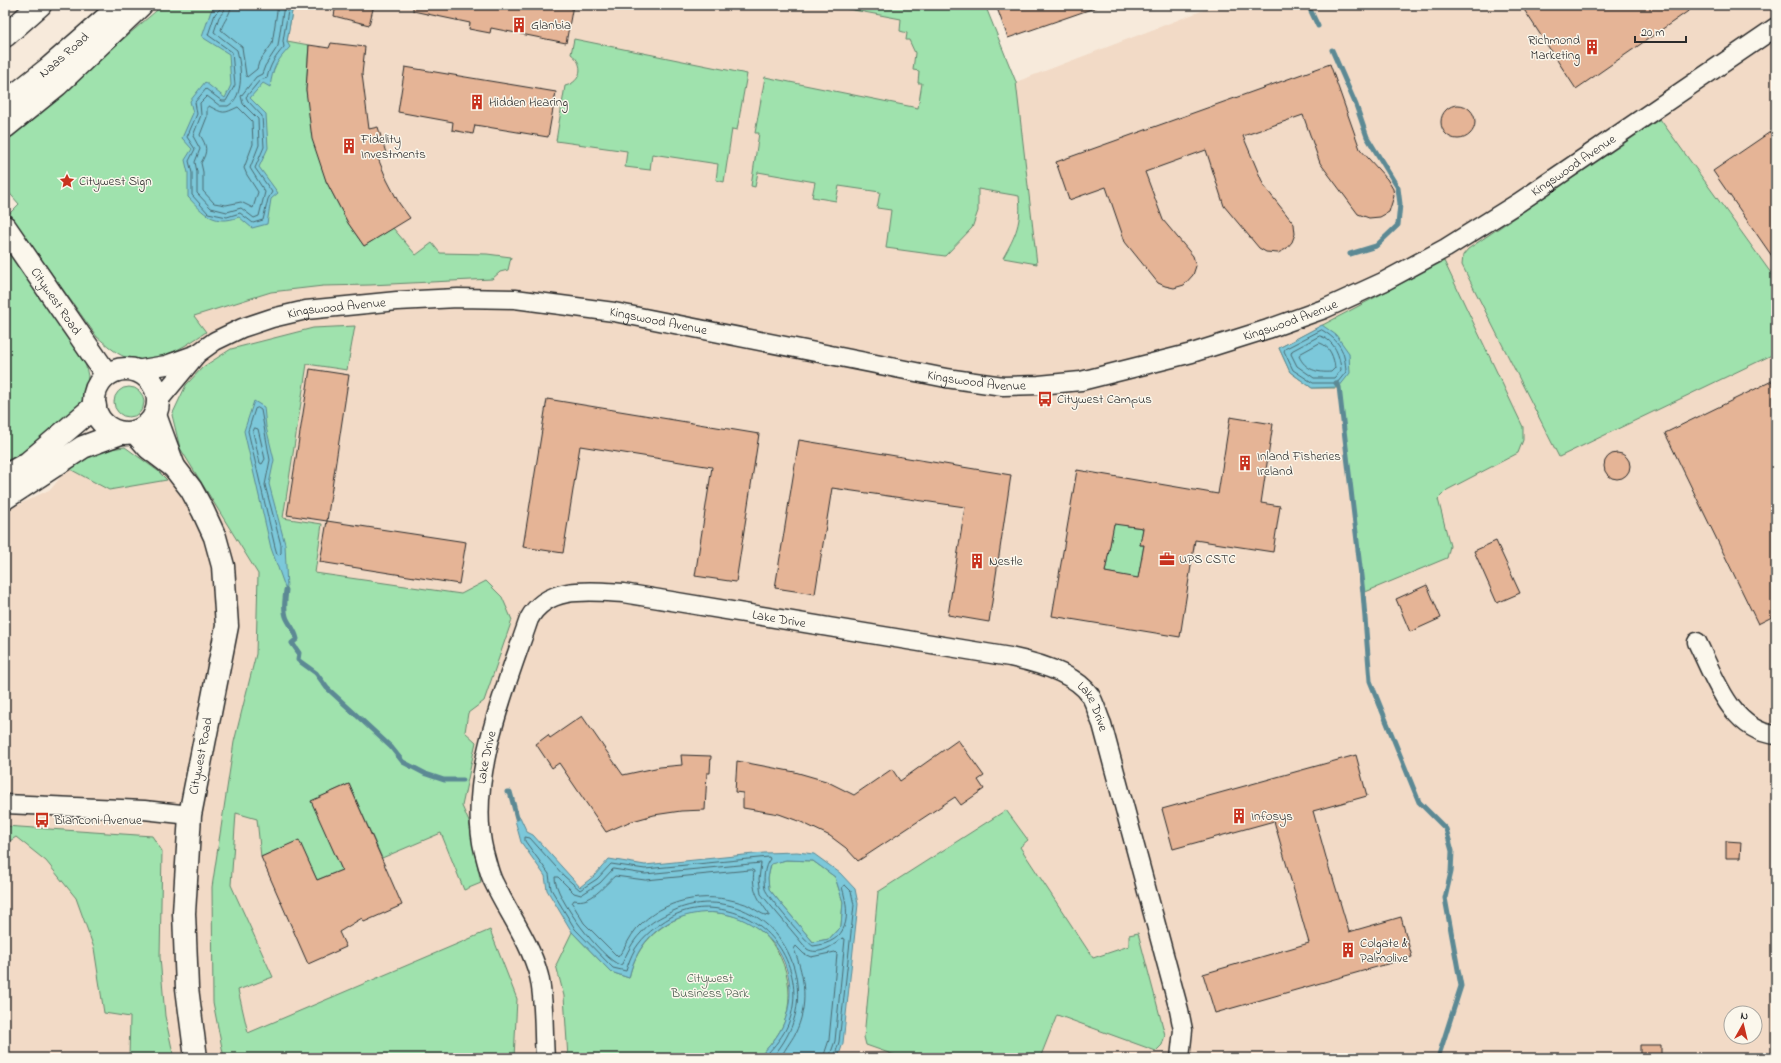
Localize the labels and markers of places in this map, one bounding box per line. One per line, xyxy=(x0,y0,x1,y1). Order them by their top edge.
building icon: Glanbia xyxy=(510,16,528,34)
place label: Glanbia xyxy=(531,16,571,35)
place label: Richmond Marketing xyxy=(1528,31,1581,66)
building icon: Richmond Marketing xyxy=(1583,38,1601,56)
building icon: Hidden Hearing xyxy=(468,93,486,111)
place label: Hidden Hearing xyxy=(489,93,568,113)
place label: Fidelity Investments xyxy=(360,130,426,164)
building icon: Fidelity Investments xyxy=(340,137,358,155)
place icon: Citywest Sign xyxy=(58,172,76,190)
place label: Citywest Sign xyxy=(79,172,152,192)
bus stop icon: Citywest Campus xyxy=(1036,390,1054,408)
place label: Citywest Campus xyxy=(1057,390,1152,410)
place label: Inland Fisheries Ireland xyxy=(1257,447,1341,481)
building icon: Inland Fisheries Ireland xyxy=(1236,454,1254,472)
office icon: UPS CSTC xyxy=(1158,550,1176,568)
place label: UPS CSTC xyxy=(1179,550,1236,569)
building icon: Nestle xyxy=(968,552,986,570)
place label: Nestle xyxy=(989,552,1023,571)
building icon: Infosys xyxy=(1230,807,1248,825)
place label: Infosys xyxy=(1251,807,1293,827)
bus stop icon: Bianconi Avenue xyxy=(33,811,51,829)
place label: Bianconi Avenue xyxy=(53,811,142,830)
place label: Colgate & Palmolive xyxy=(1360,934,1408,968)
building icon: Colgate & Palmolive xyxy=(1339,941,1357,959)

